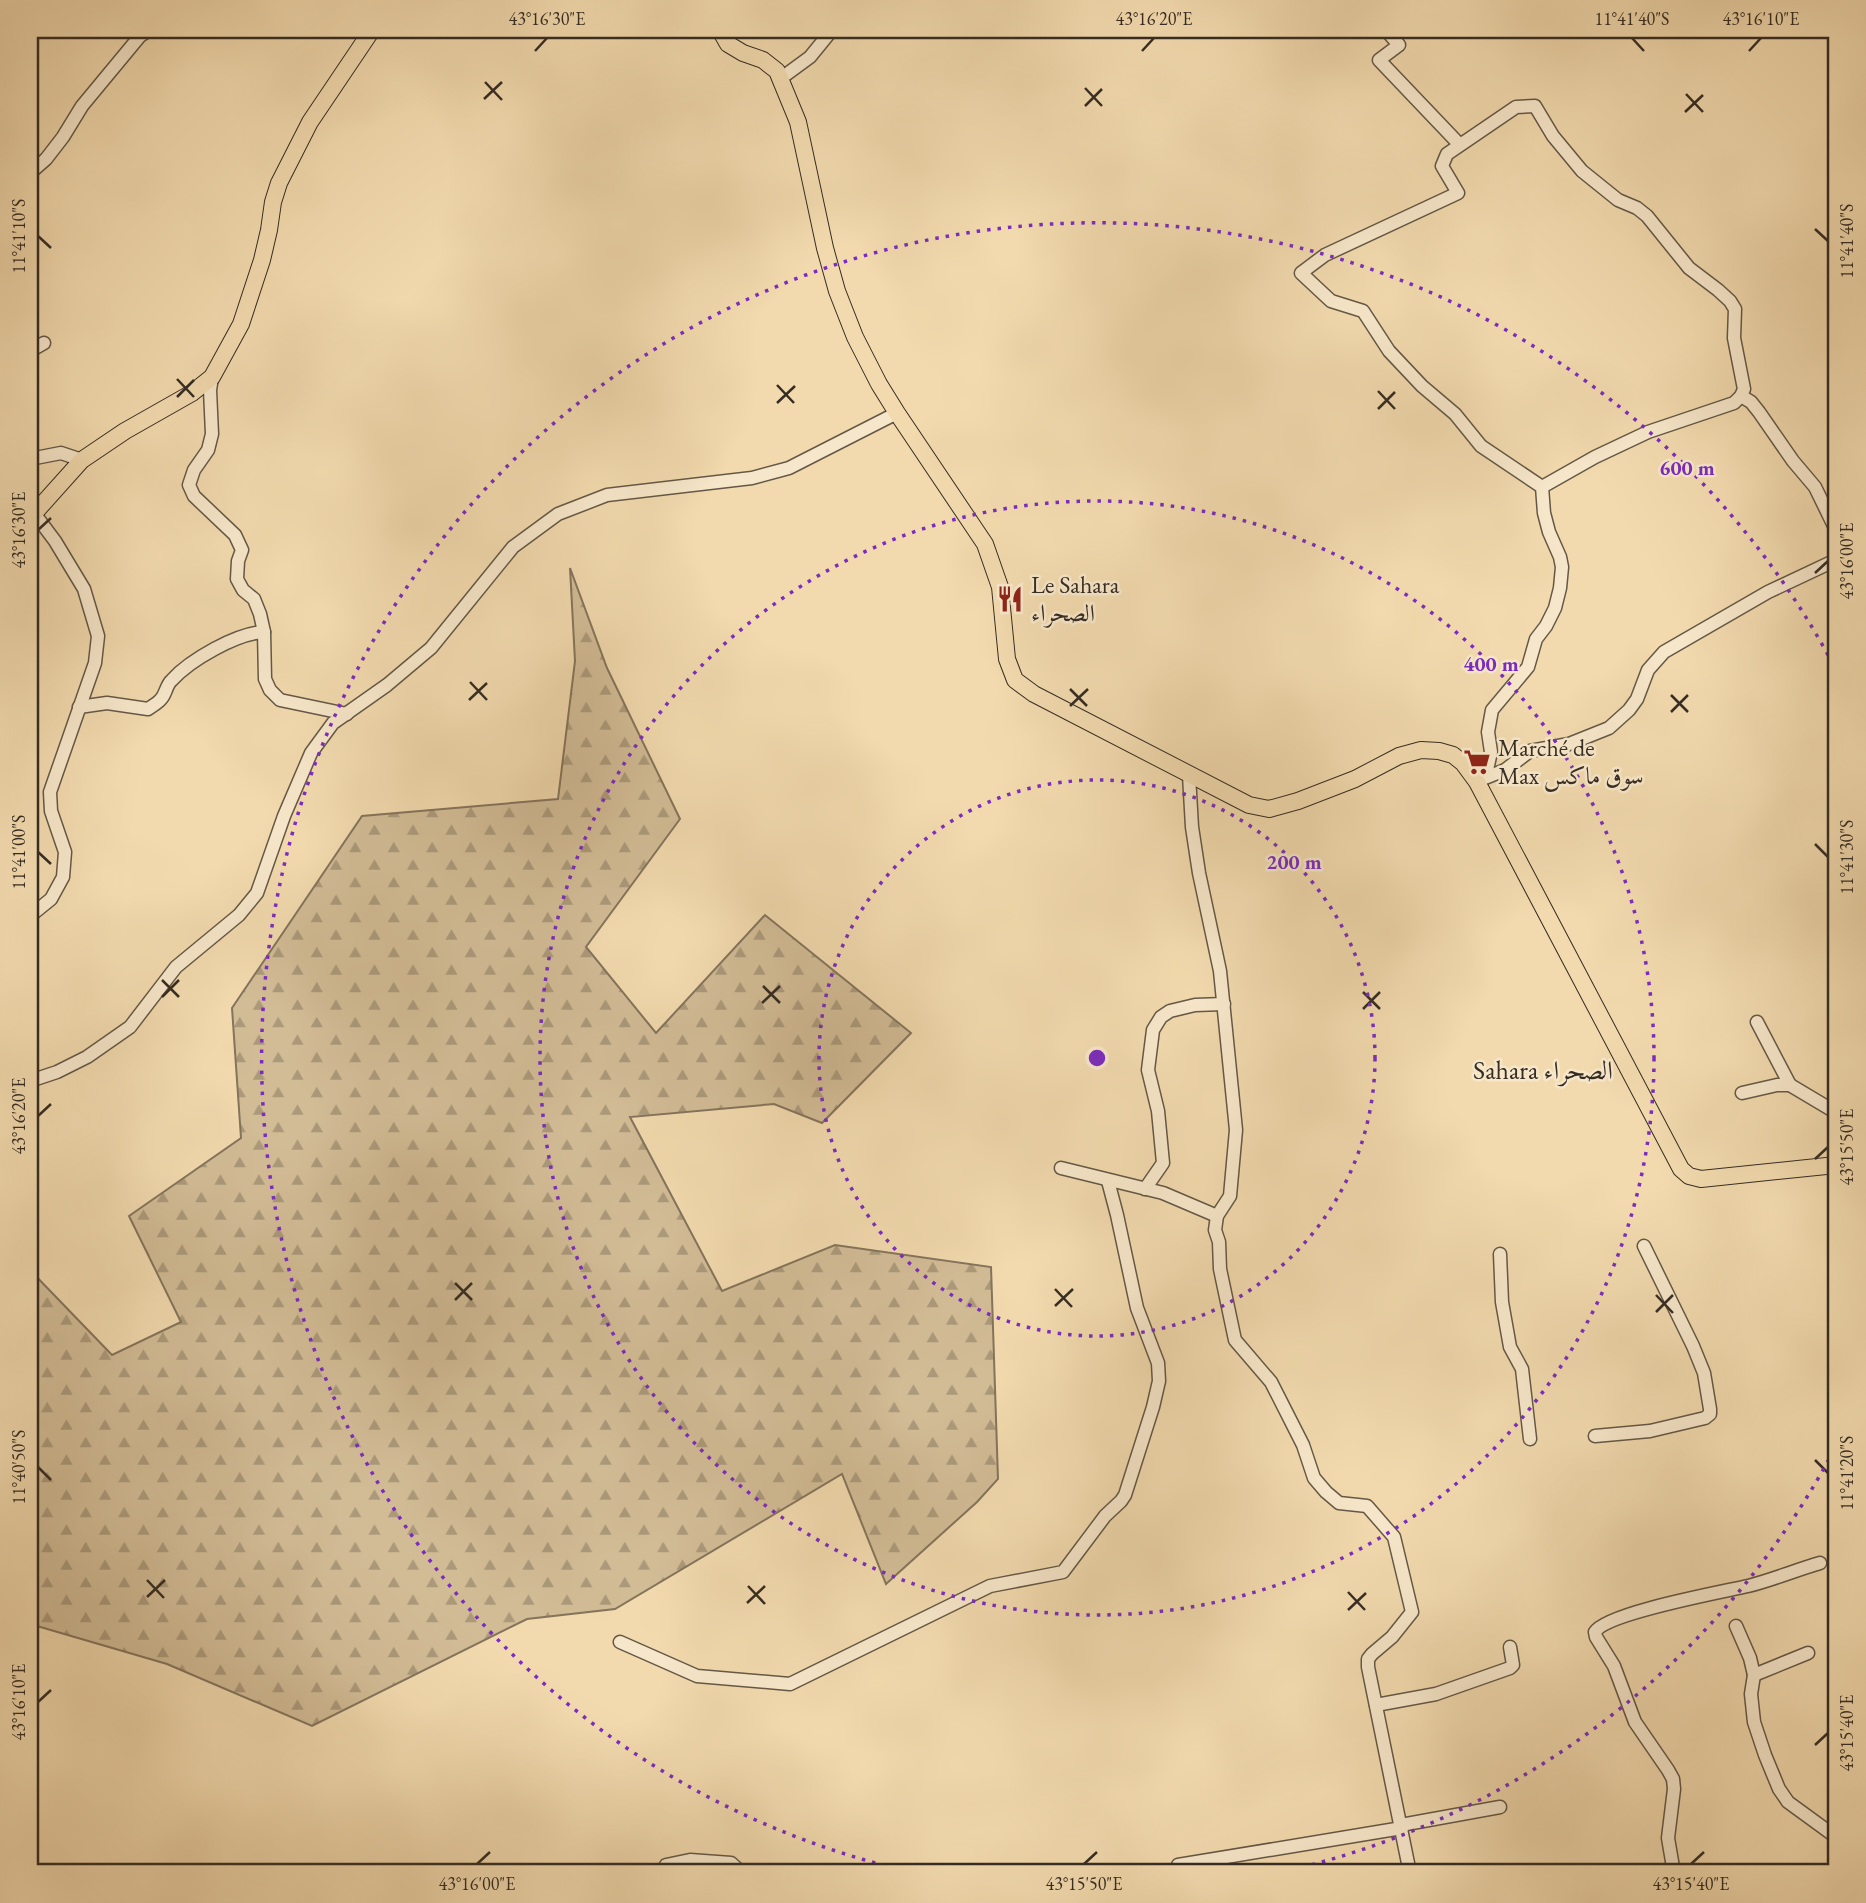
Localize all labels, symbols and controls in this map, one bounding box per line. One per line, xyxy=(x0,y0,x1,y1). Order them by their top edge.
text: 43°16'30"E xyxy=(509,7,585,30)
text: 43°16'20"E xyxy=(1116,7,1192,30)
text: 11°41'40"S xyxy=(1595,7,1669,30)
text: 43°16'10"E xyxy=(1723,7,1799,30)
text: 11°41'10"S xyxy=(7,199,30,273)
text: 11°41'40"S xyxy=(1835,204,1858,278)
text: 600 m xyxy=(1659,454,1715,481)
text: 43°16'30"E xyxy=(7,492,30,568)
text: 43°16'00"E xyxy=(1835,523,1858,599)
place label: Le Sahara الصحراء xyxy=(1031,569,1120,628)
restaurant icon: Le Sahara الصحراء xyxy=(995,584,1025,614)
text: 400 m xyxy=(1463,650,1519,677)
place label: Marché de Max سوق ماكس xyxy=(1498,732,1644,792)
supermarket icon: Marché de Max سوق ماكس xyxy=(1462,747,1492,777)
text: 11°41'00"S xyxy=(7,815,30,889)
text: 11°41'30"S xyxy=(1835,820,1858,894)
text: 200 m xyxy=(1266,848,1322,875)
centre of rings xyxy=(1085,1046,1109,1070)
district label: Sahara الصحراء xyxy=(1473,1053,1613,1087)
text: 43°16'20"E xyxy=(7,1078,30,1154)
text: 43°15'50"E xyxy=(1835,1109,1858,1185)
text: 11°40'50"S xyxy=(7,1430,30,1504)
text: 11°41'20"S xyxy=(1835,1436,1858,1510)
text: 43°16'10"E xyxy=(7,1664,30,1740)
text: 43°15'40"E xyxy=(1835,1695,1858,1771)
text: 43°16'00"E xyxy=(439,1872,515,1895)
text: 43°15'50"E xyxy=(1046,1872,1122,1895)
text: 43°15'40"E xyxy=(1653,1872,1729,1895)

